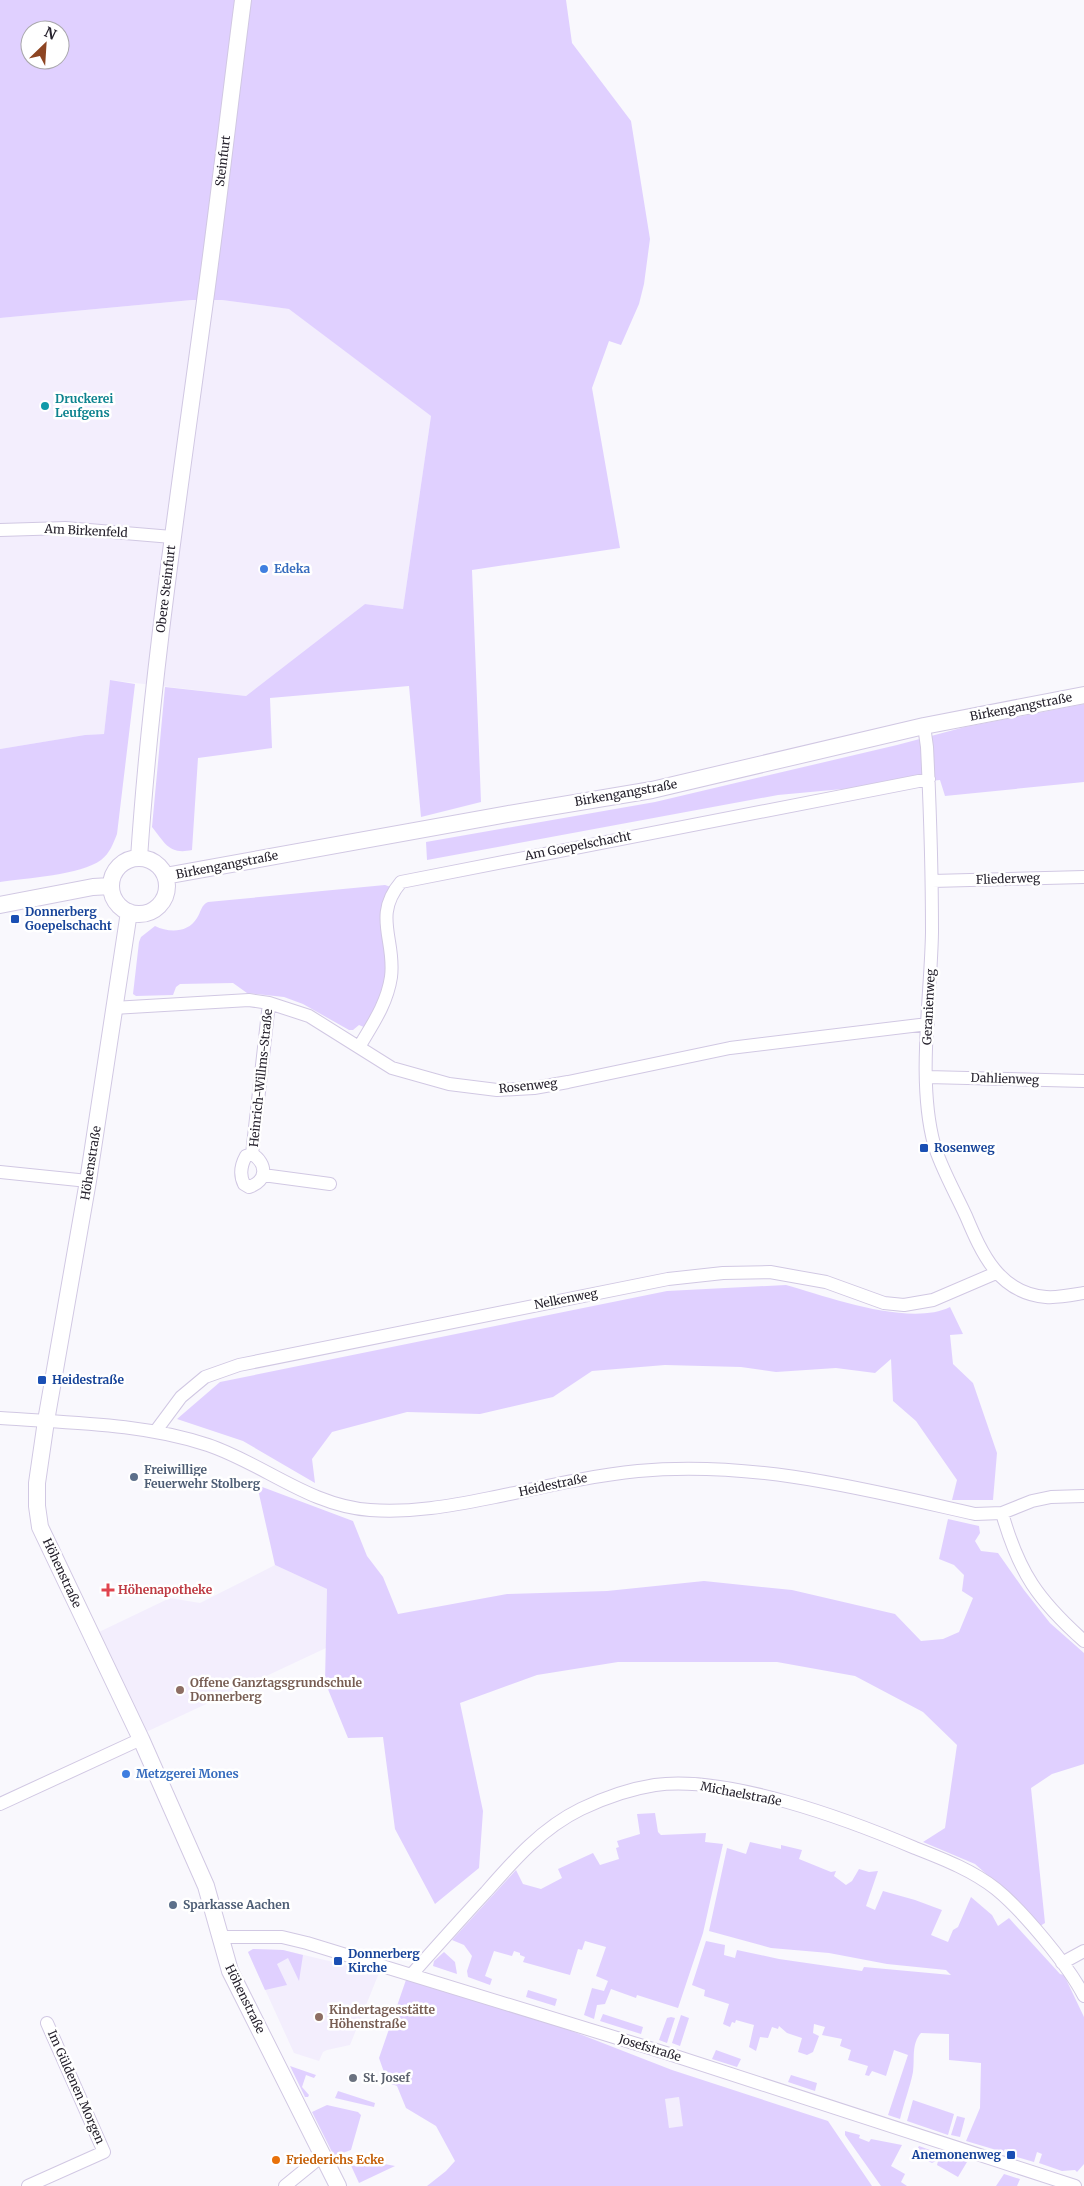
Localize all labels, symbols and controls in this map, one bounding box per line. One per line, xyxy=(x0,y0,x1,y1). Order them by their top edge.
north arrow xyxy=(20,20,70,70)
text: N xyxy=(42,23,59,44)
street label: Steinfurt xyxy=(212,134,233,187)
place label: Druckerei Leufgens xyxy=(55,391,113,420)
marker: Druckerei Leufgens xyxy=(39,400,51,412)
street label: Am Birkenfeld xyxy=(43,521,128,540)
street label: Obere Steinfurt xyxy=(153,544,178,634)
place label: Edeka xyxy=(274,561,311,576)
marker: Edeka xyxy=(258,563,270,575)
street label: Birkengangstraße xyxy=(969,689,1073,724)
street label: Birkengangstraße xyxy=(574,776,678,809)
street label: Am Goepelschacht xyxy=(523,828,633,863)
street label: Birkengangstraße xyxy=(175,847,279,882)
street label: Fliederweg xyxy=(976,870,1041,887)
place label: Donnerberg Goepelschacht xyxy=(25,904,112,933)
marker: Donnerberg Goepelschacht xyxy=(9,913,21,925)
street label: Geranienweg xyxy=(919,968,938,1046)
street label: Heinrich-Willms-Straße xyxy=(246,1008,275,1148)
street label: Dahlienweg xyxy=(970,1070,1040,1087)
street label: Rosenweg xyxy=(498,1075,559,1096)
street label: Höhenstraße xyxy=(77,1125,104,1201)
place label: Rosenweg xyxy=(934,1140,995,1155)
marker: Rosenweg xyxy=(918,1142,930,1154)
street label: Nelkenweg xyxy=(533,1285,600,1312)
place label: Heidestraße xyxy=(52,1372,124,1387)
marker: Heidestraße xyxy=(36,1374,48,1386)
place label: Freiwillige Feuerwehr Stolberg xyxy=(144,1462,261,1491)
street label: Heidestraße xyxy=(517,1470,589,1499)
marker: Freiwillige Feuerwehr Stolberg xyxy=(128,1471,140,1483)
street label: Höhenstraße xyxy=(40,1536,85,1610)
place label: Höhenapotheke xyxy=(118,1582,213,1597)
marker: Höhenapotheke xyxy=(102,1584,114,1596)
place label: Offene Ganztagsgrundschule Donnerberg xyxy=(190,1675,363,1704)
marker: Offene Ganztagsgrundschule Donnerberg xyxy=(174,1684,186,1696)
place label: Metzgerei Mones xyxy=(136,1766,239,1781)
marker: Metzgerei Mones xyxy=(120,1768,132,1780)
street label: Michaelstraße xyxy=(699,1778,783,1809)
place label: Sparkasse Aachen xyxy=(183,1897,290,1912)
marker: Sparkasse Aachen xyxy=(167,1899,179,1911)
place label: Donnerberg Kirche xyxy=(348,1946,420,1975)
marker: Donnerberg Kirche xyxy=(332,1955,344,1967)
street label: Höhenstraße xyxy=(222,1962,269,2036)
place label: Kindertagesstätte Höhenstraße xyxy=(329,2002,435,2031)
marker: Kindertagesstätte Höhenstraße xyxy=(313,2011,325,2023)
street label: Im Güldenen Morgen xyxy=(45,2028,108,2146)
street label: Josefstraße xyxy=(616,2031,683,2064)
place label: St. Josef xyxy=(363,2070,411,2085)
marker: St. Josef xyxy=(347,2072,359,2084)
place label: Anemonenweg xyxy=(911,2147,1001,2162)
marker: Anemonenweg xyxy=(1005,2149,1017,2161)
place label: Friederichs Ecke xyxy=(286,2152,385,2167)
marker: Friederichs Ecke xyxy=(270,2154,282,2166)

